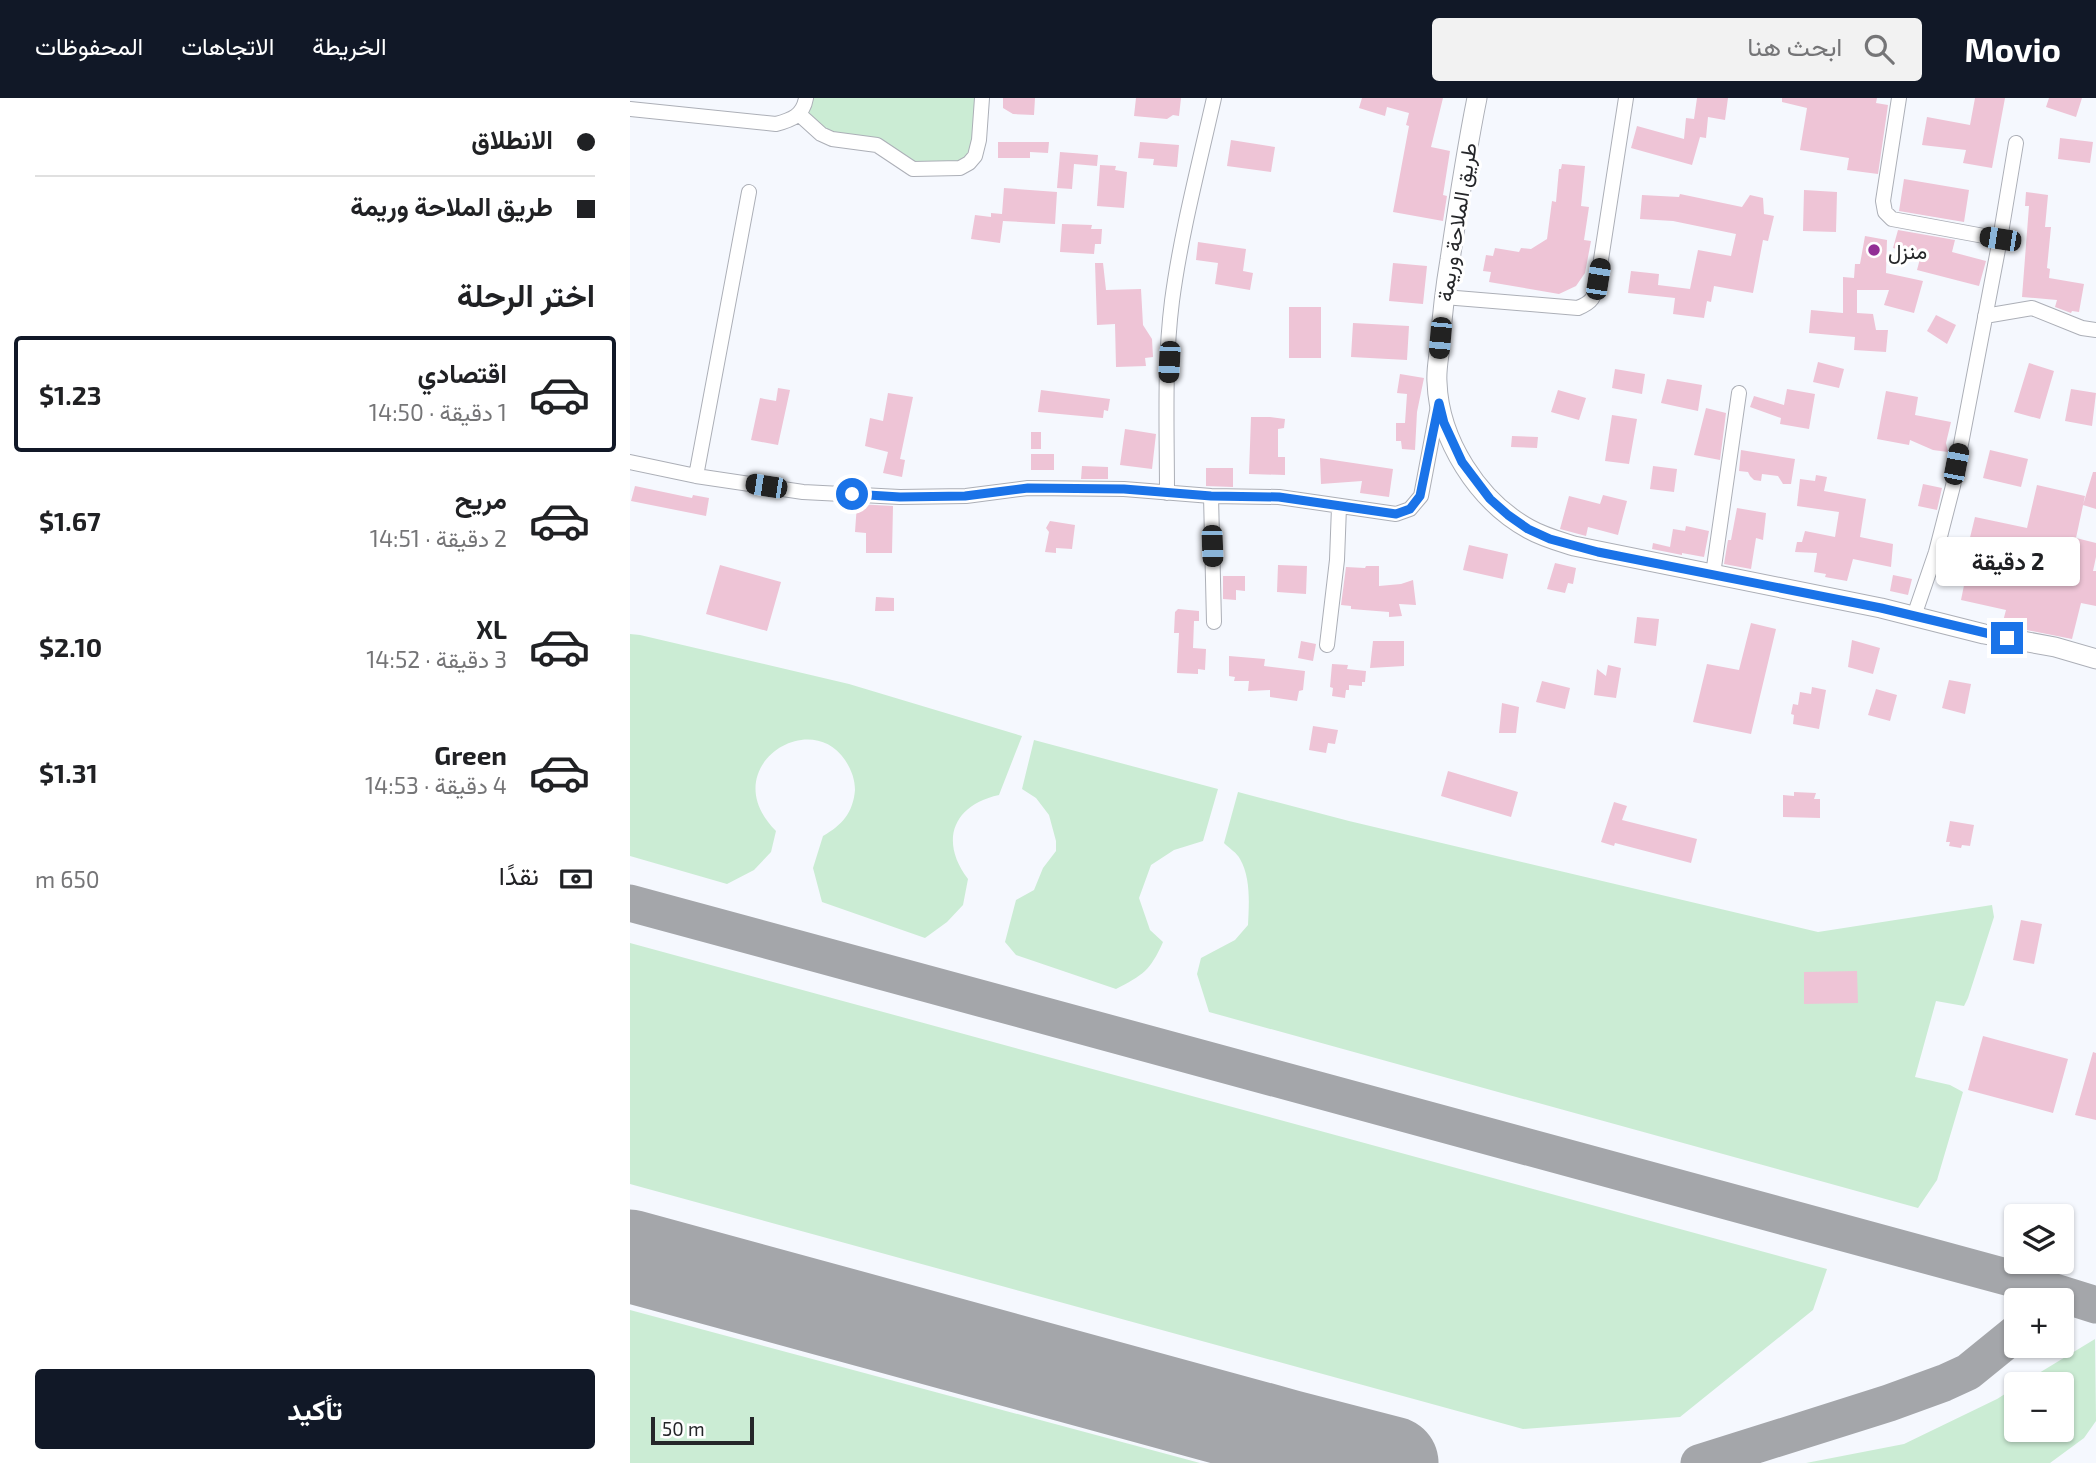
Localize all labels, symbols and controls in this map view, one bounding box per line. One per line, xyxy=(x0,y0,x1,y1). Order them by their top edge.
search box xyxy=(1432,18,1922,81)
text: Movio xyxy=(1964,29,2061,69)
text: ابحث هنا xyxy=(1747,30,1842,61)
icon: search xyxy=(1860,30,1898,68)
text: المحفوظات xyxy=(35,31,143,60)
text: الاتجاهات xyxy=(181,31,274,60)
text: الخريطة xyxy=(312,31,387,60)
text: الانطلاق xyxy=(471,123,553,154)
street label: طريق الملاحة وريمة xyxy=(1431,141,1483,304)
text: طريق الملاحة وريمة xyxy=(350,190,553,221)
car xyxy=(1978,225,2023,253)
place label: منزل xyxy=(1888,238,1927,265)
marker: منزل xyxy=(1866,242,1882,258)
car xyxy=(1585,257,1612,301)
text: اختر الرحلة xyxy=(457,275,595,313)
car xyxy=(1428,316,1453,360)
car xyxy=(1158,340,1181,384)
text: اقتصادي xyxy=(418,357,507,388)
icon: car xyxy=(528,363,591,426)
text: $1.23 xyxy=(39,379,102,410)
text: 1 دقيقة · 14:50 xyxy=(369,398,507,426)
car xyxy=(1942,441,1971,487)
car xyxy=(744,472,789,500)
route start xyxy=(836,478,868,510)
text: مريح xyxy=(455,483,507,514)
icon: car xyxy=(528,489,591,552)
text: $1.67 xyxy=(39,505,101,536)
text: 2 دقيقة · 14:51 xyxy=(370,524,507,552)
car xyxy=(1201,525,1224,567)
callout: 2 دقيقة xyxy=(1935,536,2079,586)
text: 2 دقيقة xyxy=(1972,547,2044,575)
text: XL xyxy=(476,613,507,644)
icon: car xyxy=(528,615,591,678)
route end xyxy=(1991,622,2023,654)
text: $2.10 xyxy=(39,631,102,662)
text: 3 دقيقة · 14:52 xyxy=(366,645,507,673)
text: Green xyxy=(434,739,507,770)
icon: car xyxy=(528,741,591,804)
text: $1.31 xyxy=(39,757,98,788)
text: 4 دقيقة · 14:53 xyxy=(365,771,507,799)
text: نقدًا xyxy=(499,859,539,890)
icon: cash xyxy=(557,860,595,898)
text: 650 m xyxy=(35,865,100,893)
map controls xyxy=(2004,1204,2074,1442)
button: layers xyxy=(2004,1204,2074,1274)
button: + xyxy=(2004,1288,2074,1358)
button: تأكيد xyxy=(35,1369,595,1449)
button: − xyxy=(2004,1372,2074,1442)
scale bar xyxy=(651,1414,754,1446)
text: 50 m xyxy=(662,1417,705,1440)

